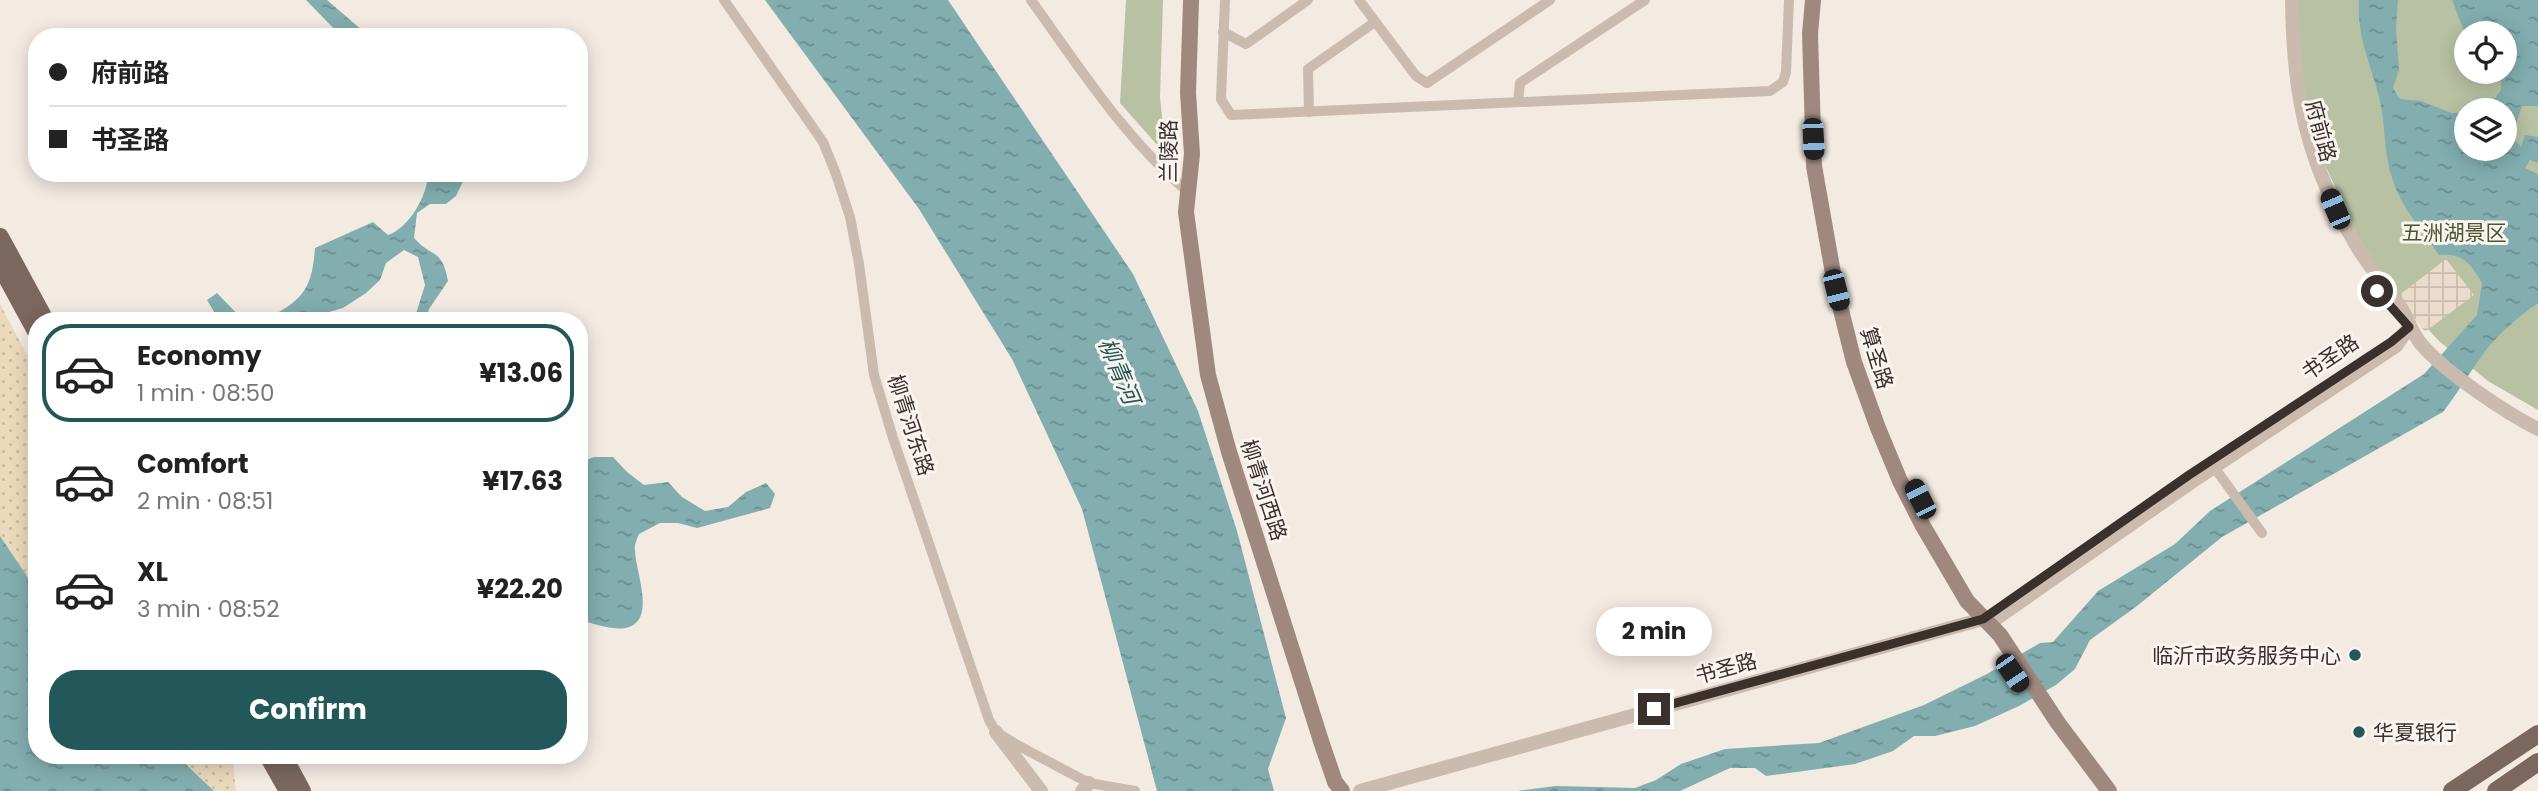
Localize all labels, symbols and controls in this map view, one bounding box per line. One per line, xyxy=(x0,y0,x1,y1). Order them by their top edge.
map controls xyxy=(2454,21,2517,161)
button: locate xyxy=(2454,21,2517,84)
text: 府前路 xyxy=(91,55,169,91)
street label: 府前路 xyxy=(2299,97,2343,165)
button: layers xyxy=(2454,98,2517,161)
car xyxy=(1802,117,1825,161)
street label: 兰陵路 xyxy=(1154,120,1183,183)
text: 书圣路 xyxy=(91,122,169,158)
car xyxy=(2318,186,2353,232)
park label: 五洲湖景区 xyxy=(2402,218,2507,247)
car xyxy=(1821,267,1852,313)
route start xyxy=(2361,275,2393,307)
street label: 算圣路 xyxy=(1854,324,1900,392)
street label: 书圣路 xyxy=(2296,327,2364,387)
water label: 柳青河 xyxy=(1091,333,1149,413)
text: Economy xyxy=(137,338,261,374)
icon: car xyxy=(53,342,116,405)
text: ¥13.06 xyxy=(479,355,563,391)
street label: 柳青河东路 xyxy=(881,371,941,479)
text: 1 min · 08:50 xyxy=(137,377,274,409)
street label: 柳青河西路 xyxy=(1234,436,1294,544)
text: Comfort xyxy=(137,446,249,482)
icon: car xyxy=(53,450,116,513)
text: ¥17.63 xyxy=(482,463,563,499)
car xyxy=(1902,476,1939,522)
text: 2 min · 08:51 xyxy=(137,485,273,517)
text: XL xyxy=(137,554,168,590)
icon: car xyxy=(53,558,116,621)
text: ¥22.20 xyxy=(477,571,563,607)
text: 3 min · 08:52 xyxy=(137,593,279,625)
callout: 2 min xyxy=(1596,608,1712,656)
text: 2 min xyxy=(1622,615,1686,647)
place label: 临沂市政务服务中心 xyxy=(2152,641,2341,670)
street label: 书圣路 xyxy=(1692,646,1760,690)
marker: 临沂市政务服务中心 xyxy=(2347,647,2363,663)
car xyxy=(1992,650,2033,696)
button: Confirm xyxy=(49,670,567,750)
route end xyxy=(1638,693,1670,725)
place label: 华夏银行 xyxy=(2373,718,2457,747)
marker: 华夏银行 xyxy=(2351,724,2367,740)

